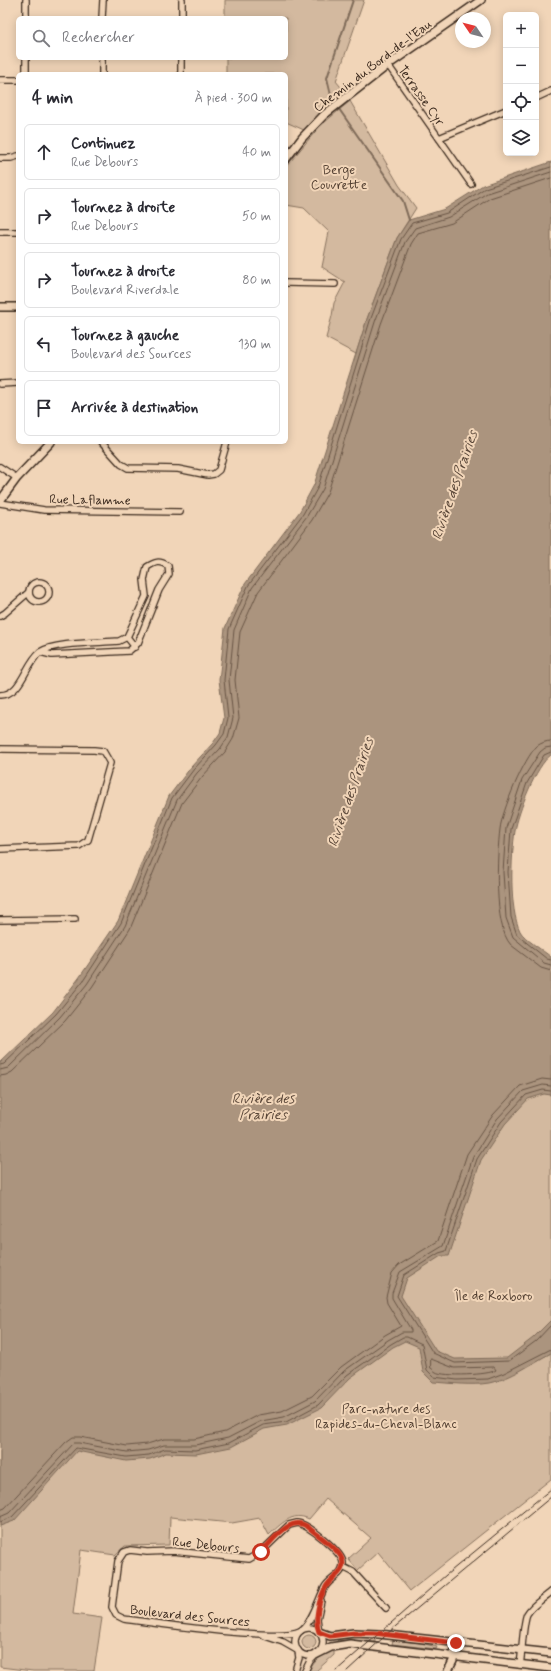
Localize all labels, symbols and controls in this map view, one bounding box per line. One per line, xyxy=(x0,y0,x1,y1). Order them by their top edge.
north arrow xyxy=(455,12,491,48)
map controls xyxy=(503,12,539,156)
button: + xyxy=(503,12,539,48)
search box xyxy=(16,16,288,60)
street label: Chemin du Bord-de-l'Eau xyxy=(310,16,436,116)
icon: search xyxy=(30,27,52,49)
text: Rechercher xyxy=(62,28,135,48)
button: − xyxy=(503,48,539,84)
street label: Terrasse Cyr xyxy=(394,62,448,130)
button: locate xyxy=(503,84,539,120)
text: 4 min xyxy=(32,87,73,109)
text: À pied · 300 m xyxy=(194,90,272,107)
button: layers xyxy=(503,120,539,156)
text: Continuez xyxy=(71,134,135,154)
icon: ahead xyxy=(33,141,55,163)
text: 40 m xyxy=(242,144,271,161)
text: Rue Debours xyxy=(71,154,138,171)
park label: Berge Couvrette xyxy=(311,162,367,194)
text: Tournez à droite xyxy=(71,198,175,218)
icon: right xyxy=(33,205,55,227)
text: 50 m xyxy=(242,208,271,225)
text: Rue Debours xyxy=(71,218,138,235)
text: Tournez à droite xyxy=(71,262,175,282)
icon: right xyxy=(33,269,55,291)
text: 80 m xyxy=(242,272,271,289)
text: Boulevard Riverdale xyxy=(71,282,179,299)
text: Tournez à gauche xyxy=(71,326,179,346)
icon: left xyxy=(33,333,55,355)
text: 130 m xyxy=(238,336,271,353)
text: Boulevard des Sources xyxy=(71,346,191,363)
icon: arrive xyxy=(33,397,55,419)
text: Arrivée à destination xyxy=(71,398,198,418)
water label: Rivière des Prairies xyxy=(428,427,483,542)
street label: Rue Laflamme xyxy=(49,491,131,510)
water label: Rivière des Prairies xyxy=(324,734,379,849)
water label: Rivière des Prairies xyxy=(232,1090,296,1124)
park label: Île de Roxboro xyxy=(454,1288,532,1305)
park label: Parc-nature des Rapides-du-Cheval-Blanc xyxy=(315,1401,457,1433)
street label: Rue Debours xyxy=(172,1534,240,1557)
route start xyxy=(252,1543,270,1561)
street label: Boulevard des Sources xyxy=(129,1602,251,1631)
route end xyxy=(447,1634,465,1652)

